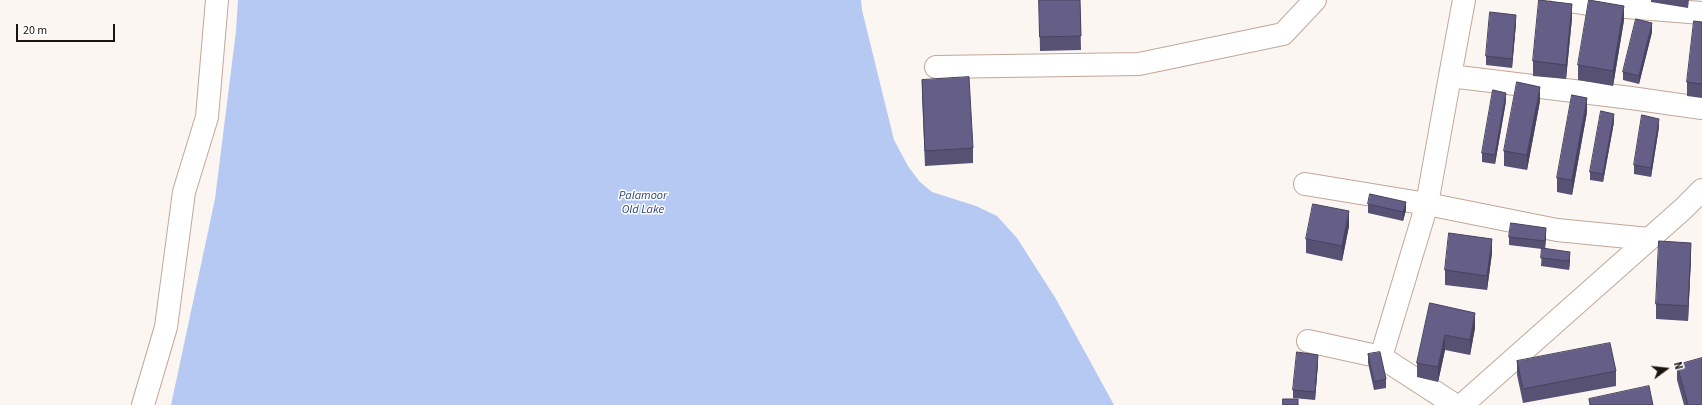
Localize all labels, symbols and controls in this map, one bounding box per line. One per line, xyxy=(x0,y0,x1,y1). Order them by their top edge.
scale bar xyxy=(18,16,117,42)
text: 20 m xyxy=(23,22,47,39)
water label: Palamoor Old Lake xyxy=(619,189,667,217)
north arrow xyxy=(1646,349,1686,389)
text: N xyxy=(1670,360,1686,371)

